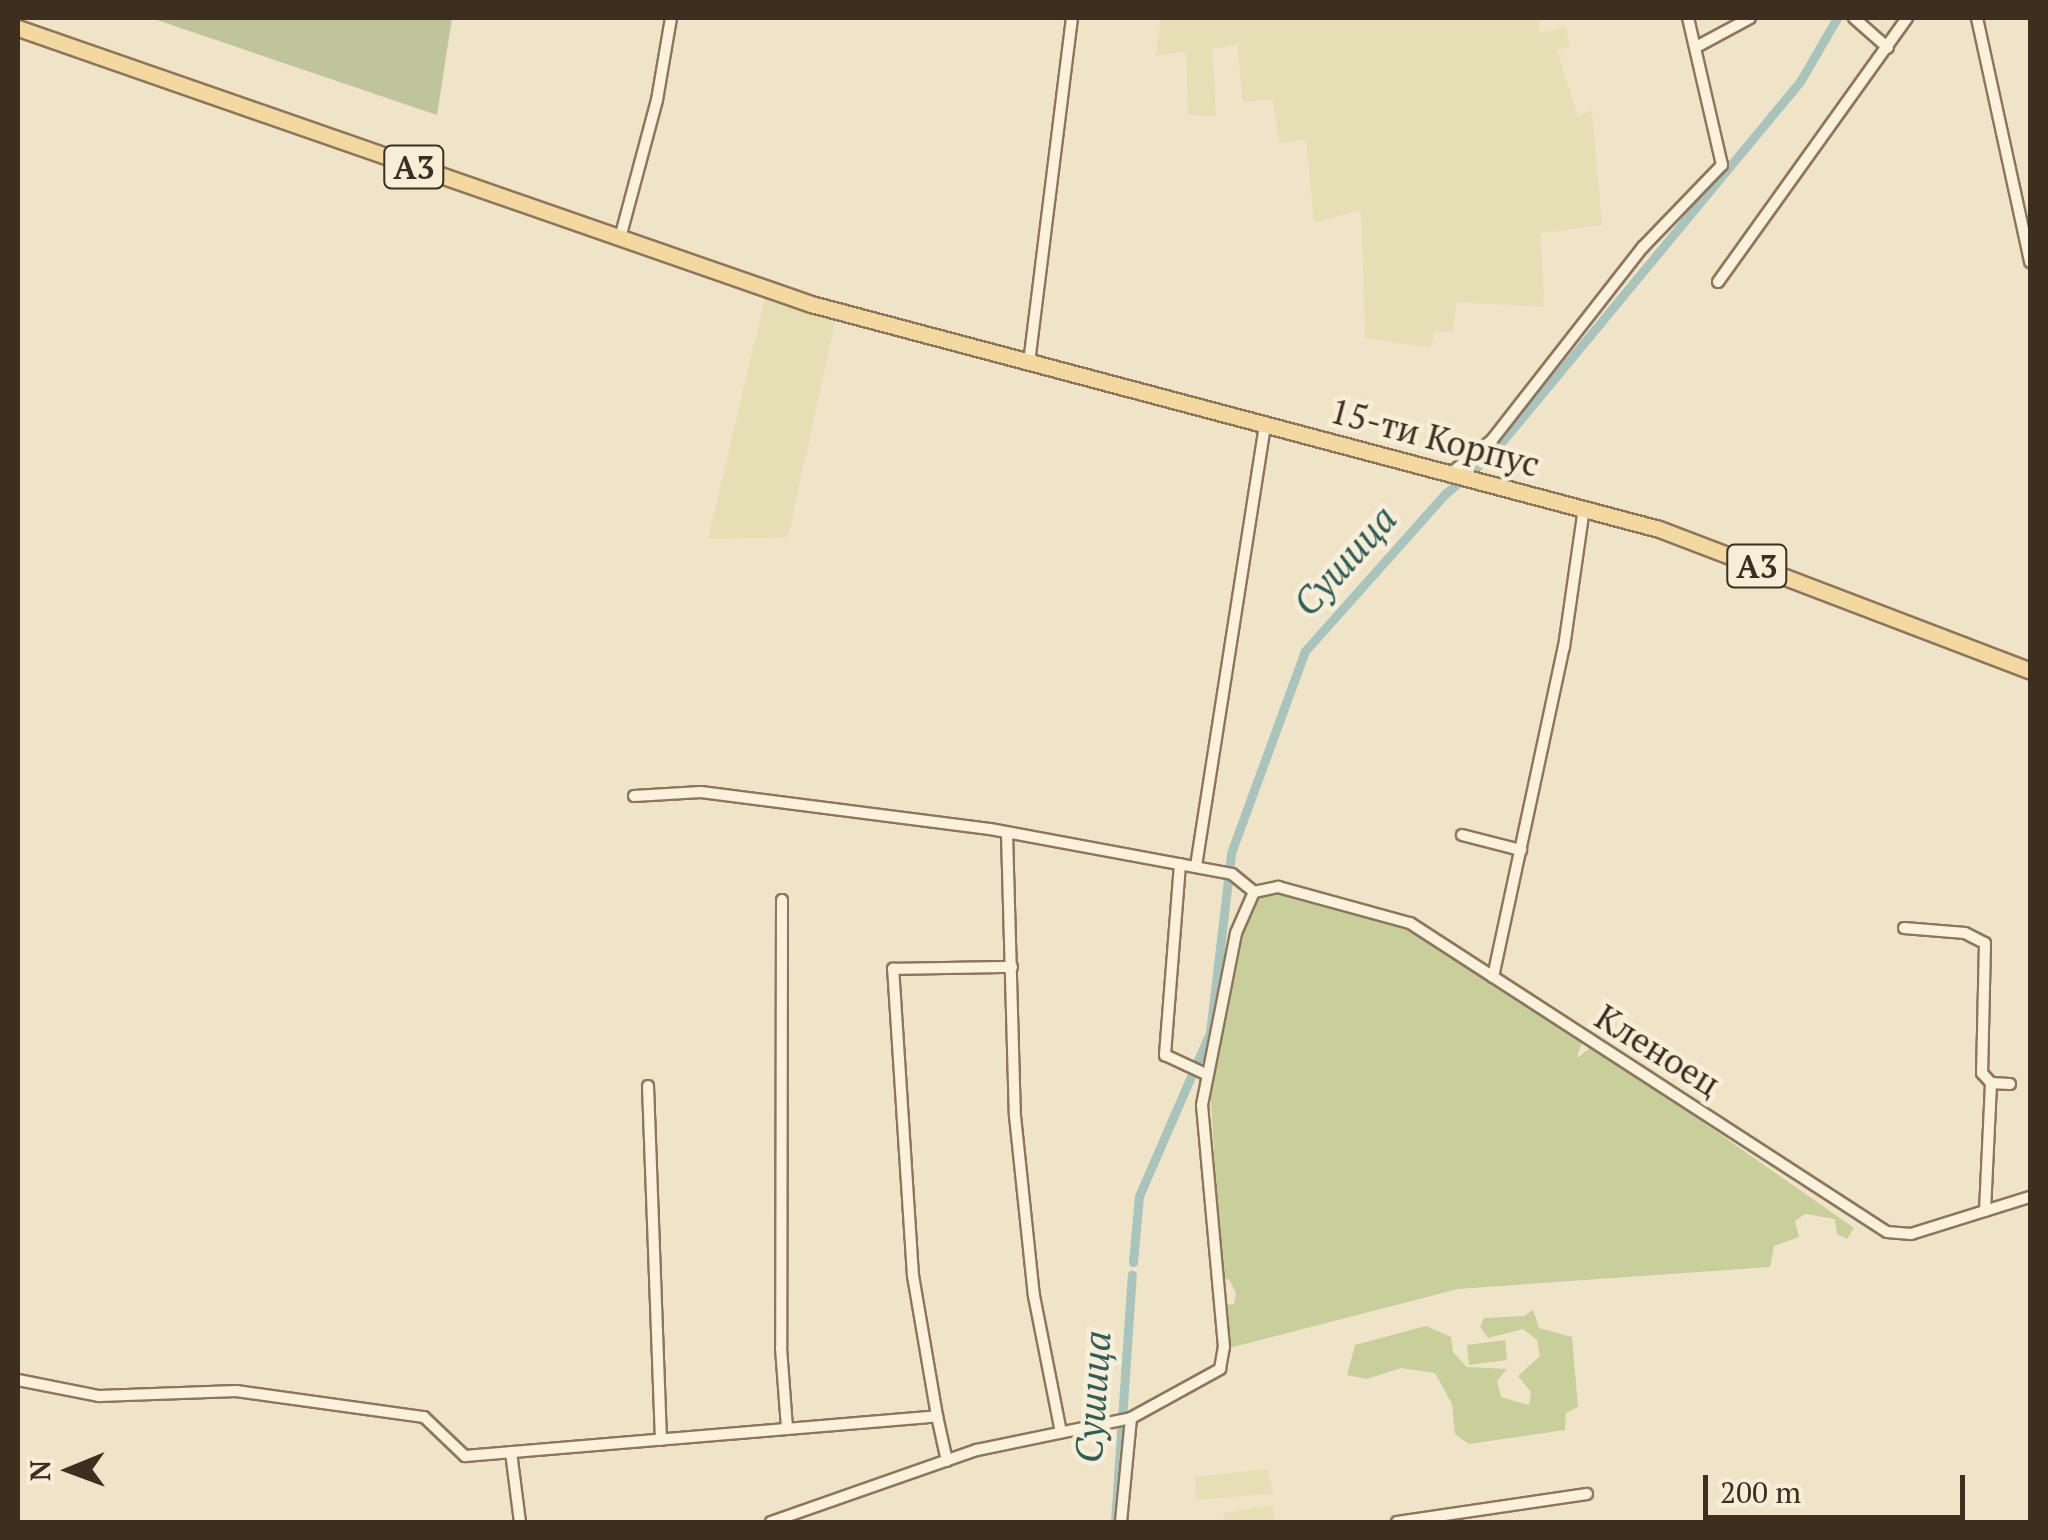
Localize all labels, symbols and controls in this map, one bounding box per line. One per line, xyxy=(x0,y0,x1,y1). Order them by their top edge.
road number: A3 xyxy=(382,140,446,194)
street label: 15-ти Корпус xyxy=(1326,389,1544,485)
water label: Сушица xyxy=(1284,496,1406,626)
road number: A3 xyxy=(1724,539,1790,593)
street label: Кленоец xyxy=(1588,995,1728,1105)
water label: Сушица xyxy=(1066,1329,1120,1465)
north arrow xyxy=(20,1420,120,1520)
scale bar xyxy=(1708,1455,1970,1517)
text: N xyxy=(21,1460,58,1481)
text: 200 m xyxy=(1720,1472,1801,1512)

